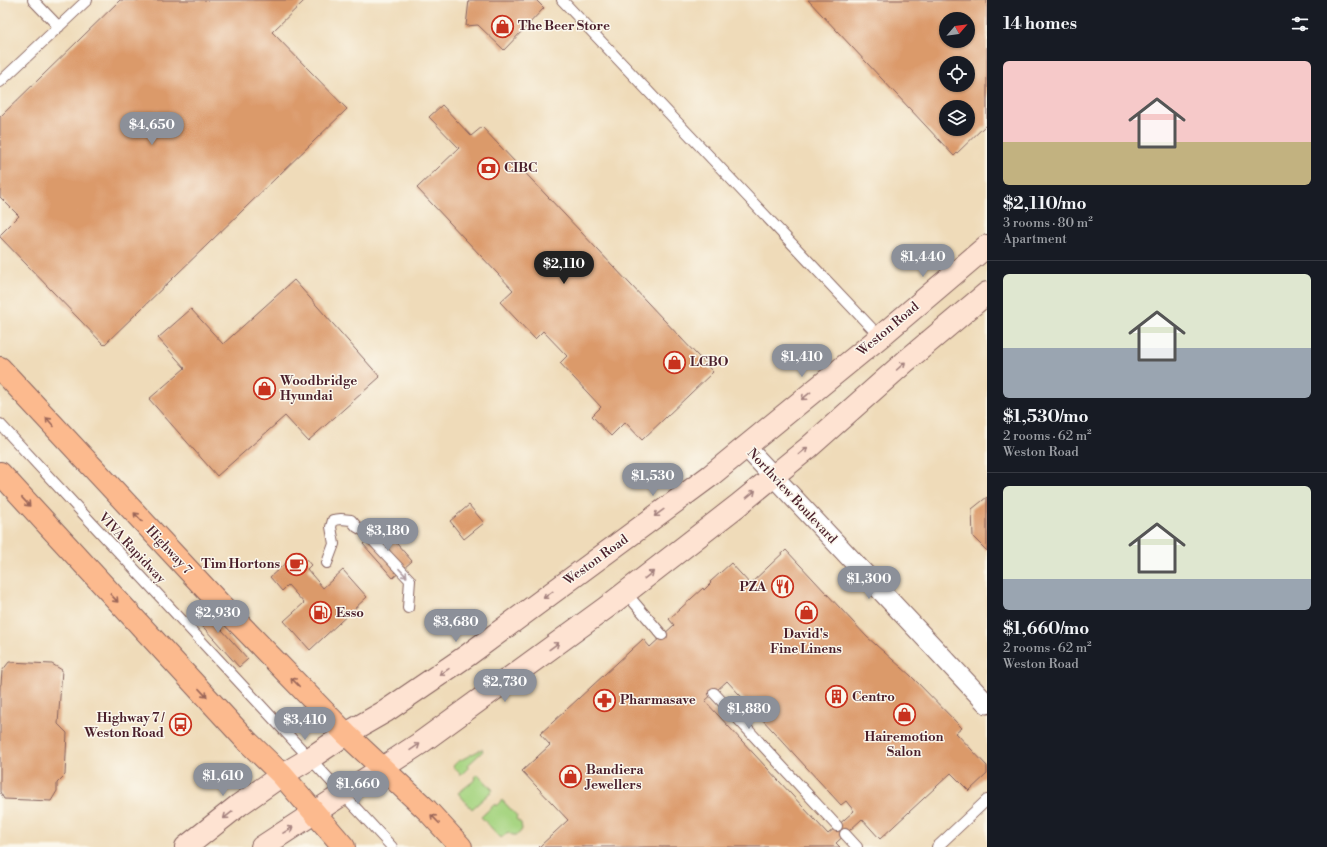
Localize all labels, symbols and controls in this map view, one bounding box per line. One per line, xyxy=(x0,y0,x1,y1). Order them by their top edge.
north arrow xyxy=(939,12,975,48)
map controls xyxy=(939,12,975,136)
shop icon: The Beer Store xyxy=(490,13,516,39)
text: 14 homes xyxy=(1003,13,1077,35)
icon: filters xyxy=(1289,13,1311,35)
place label: The Beer Store xyxy=(518,18,610,34)
button: locate xyxy=(939,56,975,92)
icon: home xyxy=(1121,87,1193,159)
button: layers xyxy=(939,100,975,136)
pin: $4,650 xyxy=(119,112,185,146)
text: $4,650 xyxy=(129,117,175,133)
bank icon: CIBC xyxy=(476,155,502,181)
place label: CIBC xyxy=(504,160,537,176)
text: $2,110/mo xyxy=(1003,193,1087,215)
text: 3 rooms · 80 m² xyxy=(1003,215,1093,231)
text: Apartment xyxy=(1003,231,1067,247)
pin: $1,440 xyxy=(890,244,956,278)
text: $1,440 xyxy=(900,249,946,265)
pin: $2,110 xyxy=(531,251,597,285)
text: $2,110 xyxy=(543,256,585,272)
street label: Weston Road xyxy=(853,298,923,360)
icon: home xyxy=(1121,300,1193,372)
pin: $1,410 xyxy=(769,344,835,378)
shop icon: LCBO xyxy=(662,349,688,375)
text: $1,410 xyxy=(781,349,823,365)
place label: LCBO xyxy=(690,354,729,370)
one-way arrow xyxy=(896,361,906,370)
place label: Woodbridge Hyundai xyxy=(279,373,357,404)
shop icon: Woodbridge Hyundai xyxy=(252,375,278,401)
one-way arrow xyxy=(801,392,812,401)
text: $1,530/mo xyxy=(1003,406,1089,428)
one-way arrow xyxy=(45,417,55,427)
text: 2 rooms · 62 m² xyxy=(1003,428,1092,444)
text: Weston Road xyxy=(1003,444,1079,460)
street label: Northview Boulevard xyxy=(744,445,841,547)
one-way arrow xyxy=(798,447,809,456)
pin: $1,530 xyxy=(620,463,686,497)
text: $1,530 xyxy=(631,468,675,484)
one-way arrow xyxy=(746,490,756,499)
one-way arrow xyxy=(22,497,31,507)
street label: VIVA Rapidway xyxy=(95,509,169,587)
one-way arrow xyxy=(654,509,665,517)
one-way arrow xyxy=(133,512,143,522)
icon: home xyxy=(1121,512,1193,584)
pin: $3,180 xyxy=(355,518,421,552)
street label: Highway 7 xyxy=(143,523,196,578)
text: $3,180 xyxy=(366,523,410,539)
street label: Weston Road xyxy=(560,531,632,589)
cafe icon: Tim Hortons xyxy=(283,551,309,577)
place label: Tim Hortons xyxy=(201,556,280,572)
pin: $1,300 xyxy=(836,566,902,600)
one-way arrow xyxy=(398,568,408,578)
one-way arrow xyxy=(643,571,654,579)
text: $1,300 xyxy=(847,571,891,587)
restaurant icon: PZA xyxy=(769,574,795,600)
place label: PZA xyxy=(740,579,767,595)
one-way arrow xyxy=(543,591,554,599)
one-way arrow xyxy=(110,593,119,603)
shop icon: David's Fine Linens xyxy=(793,599,819,625)
pin: $2,930 xyxy=(185,600,251,634)
fuel station icon: Esso xyxy=(308,600,334,626)
text: $2,930 xyxy=(195,605,241,621)
place label: Esso xyxy=(336,605,364,621)
pin: $3,680 xyxy=(423,609,489,643)
text: $3,680 xyxy=(433,614,479,630)
text: $1,660/mo xyxy=(1003,618,1089,640)
place label: David's Fine Linens xyxy=(770,626,842,657)
text: 2 rooms · 62 m² xyxy=(1003,640,1092,656)
one-way arrow xyxy=(549,642,560,650)
text: Weston Road xyxy=(1003,656,1079,672)
one-way arrow xyxy=(438,668,449,676)
pin: $2,730 xyxy=(472,669,538,703)
text: $2,730 xyxy=(483,674,527,690)
one-way arrow xyxy=(290,677,300,687)
building icon: Centro xyxy=(823,684,849,710)
pharmacy icon: Pharmasave xyxy=(591,687,617,713)
one-way arrow xyxy=(198,688,207,698)
place label: Centro xyxy=(852,689,895,705)
place label: Pharmasave xyxy=(620,692,696,708)
pin: $1,880 xyxy=(716,696,782,730)
text: $1,880 xyxy=(727,701,771,717)
shop icon: Hairemotion Salon xyxy=(891,702,917,728)
pin: $3,410 xyxy=(272,707,338,741)
place label: Highway 7 / Weston Road xyxy=(83,710,166,741)
bus stop icon: Highway 7 / Weston Road xyxy=(167,712,193,738)
text: $3,410 xyxy=(283,712,327,728)
place label: Hairemotion Salon xyxy=(864,729,944,760)
one-way arrow xyxy=(409,743,420,751)
place label: Bandiera Jewellers xyxy=(584,762,645,793)
pin: $1,610 xyxy=(190,763,256,797)
shop icon: Bandiera Jewellers xyxy=(557,764,583,790)
text: $1,610 xyxy=(202,768,244,784)
pin: $1,660 xyxy=(325,771,391,805)
text: $1,660 xyxy=(336,776,380,792)
one-way arrow xyxy=(222,810,233,819)
one-way arrow xyxy=(430,814,439,824)
one-way arrow xyxy=(282,826,293,834)

